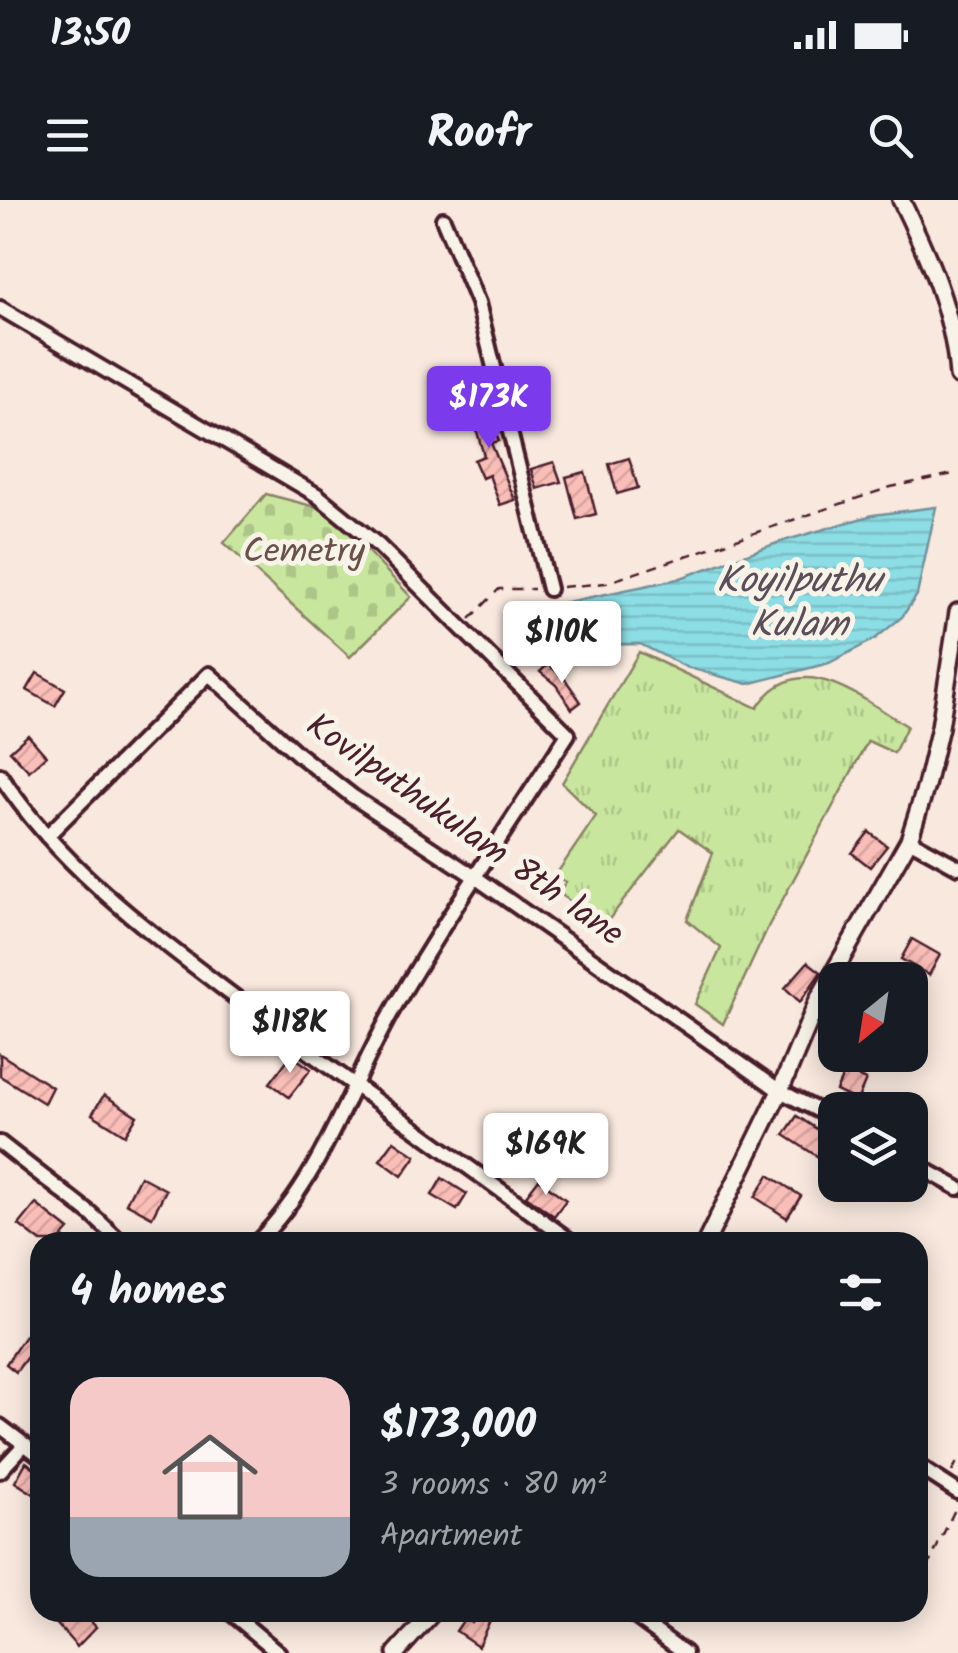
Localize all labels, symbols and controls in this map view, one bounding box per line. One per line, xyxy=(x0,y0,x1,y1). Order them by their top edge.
text: 13:50 xyxy=(50,5,130,65)
text: Roofr xyxy=(427,99,531,171)
icon: menu xyxy=(40,108,95,163)
icon: search xyxy=(863,108,918,163)
pin: $173K xyxy=(419,366,559,451)
text: $173K xyxy=(449,373,529,424)
park label: Cemetry xyxy=(243,525,366,581)
water label: Koyilputhu Kulam xyxy=(716,552,886,656)
pin: $110K xyxy=(492,601,632,686)
text: $110K xyxy=(525,608,599,659)
street label: Kovilputhukulam 8th lane xyxy=(293,700,635,962)
north arrow xyxy=(818,962,928,1072)
map controls xyxy=(818,962,928,1202)
pin: $118K xyxy=(220,991,360,1076)
text: $118K xyxy=(252,998,328,1049)
button: layers xyxy=(818,1092,928,1202)
pin: $169K xyxy=(476,1113,616,1198)
text: $169K xyxy=(505,1120,587,1171)
text: 4 homes xyxy=(70,1259,226,1326)
icon: filters xyxy=(833,1265,888,1320)
text: $173,000 xyxy=(380,1393,536,1460)
icon: home xyxy=(150,1417,270,1537)
text: 3 rooms · 80 m² xyxy=(380,1460,606,1511)
text: Apartment xyxy=(380,1511,522,1562)

